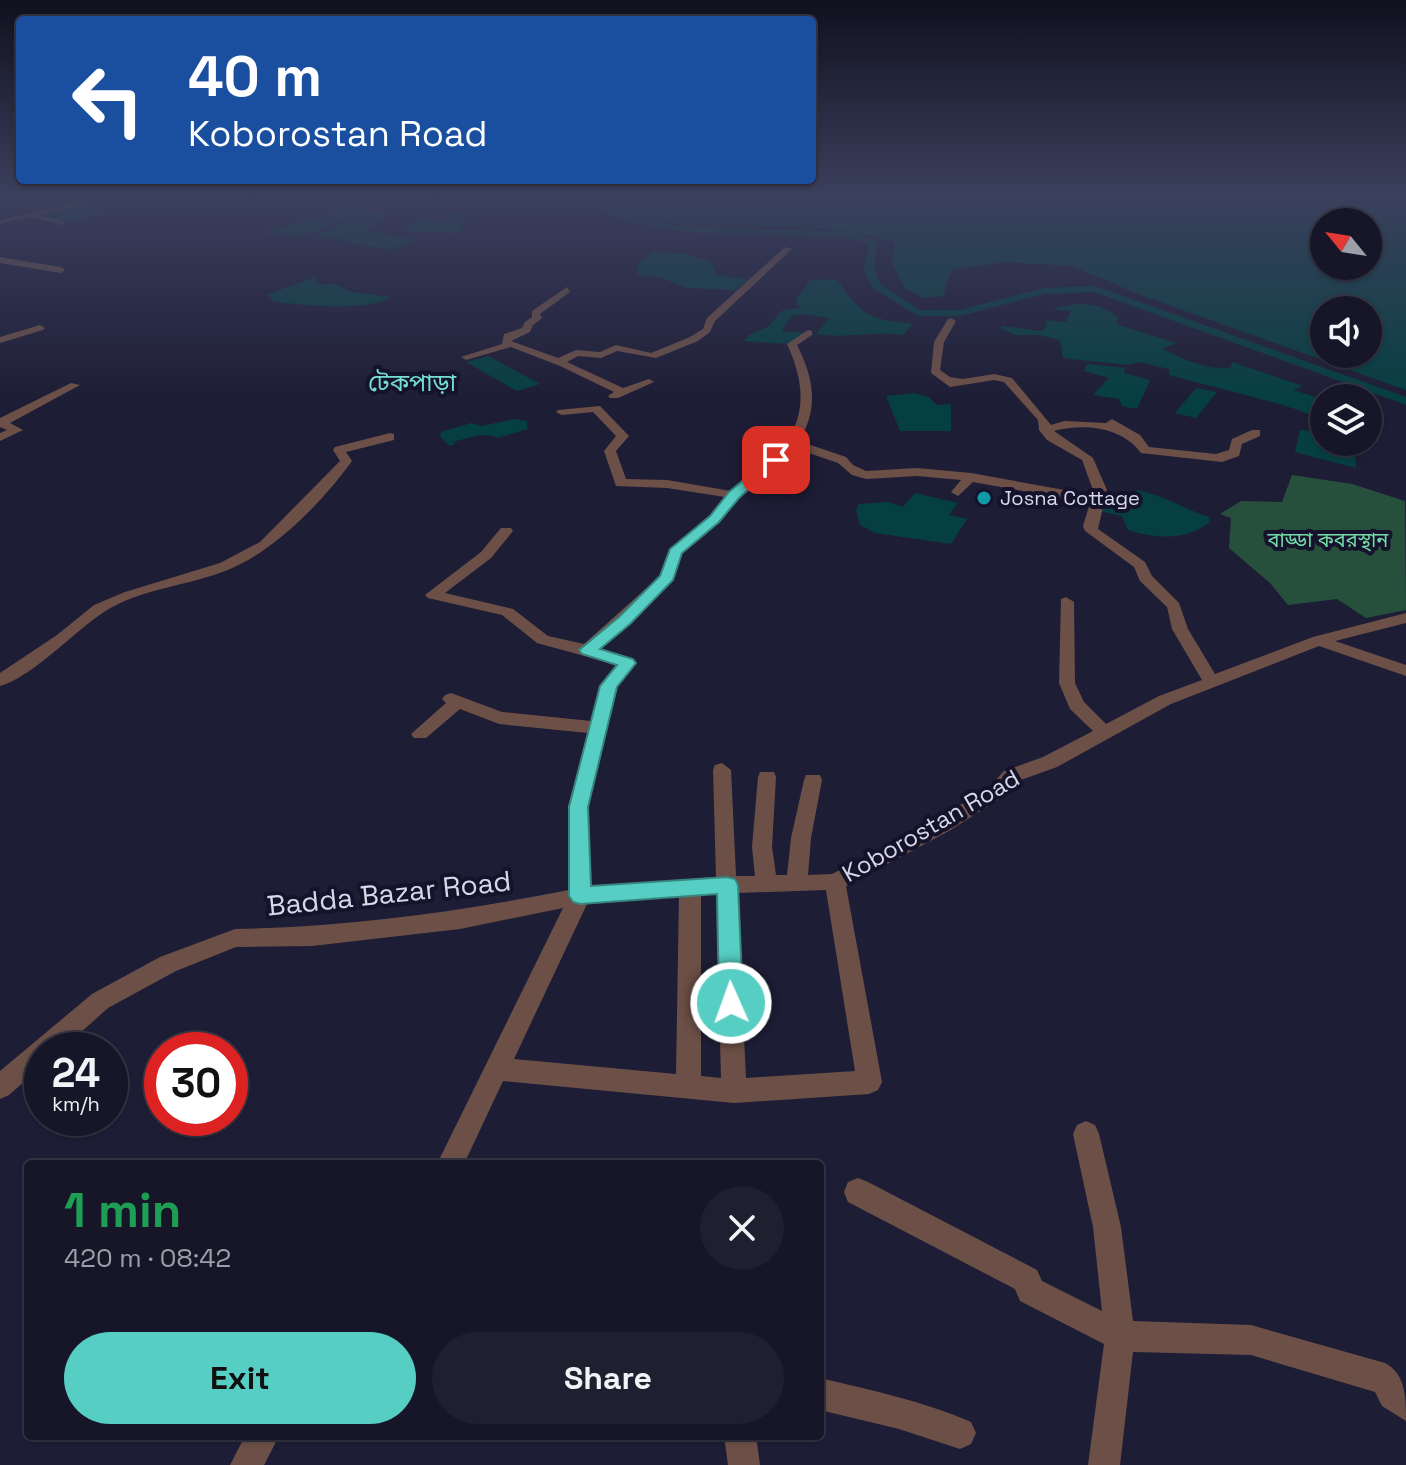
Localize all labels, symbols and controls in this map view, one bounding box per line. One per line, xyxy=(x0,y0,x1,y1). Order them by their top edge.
text: 40 m xyxy=(188,41,322,112)
icon: left xyxy=(56,48,160,152)
text: Koborostan Road xyxy=(188,111,487,157)
north arrow xyxy=(1310,208,1382,280)
map controls xyxy=(1310,208,1382,456)
button: sound xyxy=(1310,296,1382,368)
district label: টেকপাড়া xyxy=(368,367,457,398)
button: layers xyxy=(1310,384,1382,456)
pin xyxy=(742,426,810,494)
icon: arrive xyxy=(754,438,798,482)
place label: Josna Cottage xyxy=(1000,485,1140,511)
marker: Josna Cottage xyxy=(975,489,993,507)
park label: বাড্ডা কবরস্থান xyxy=(1267,527,1389,553)
street label: Koborostan Road xyxy=(837,762,1025,889)
street label: Badda Bazar Road xyxy=(265,862,513,924)
position arrow xyxy=(689,961,773,1045)
speed limit sign: 30 xyxy=(144,1032,248,1136)
text: 24 xyxy=(52,1048,100,1099)
text: km/h xyxy=(52,1091,100,1117)
text: 1 min xyxy=(64,1180,181,1241)
button: close xyxy=(700,1186,784,1270)
text: 420 m · 08:42 xyxy=(64,1241,231,1275)
button: Exit xyxy=(64,1332,416,1424)
button: Share xyxy=(432,1332,784,1424)

